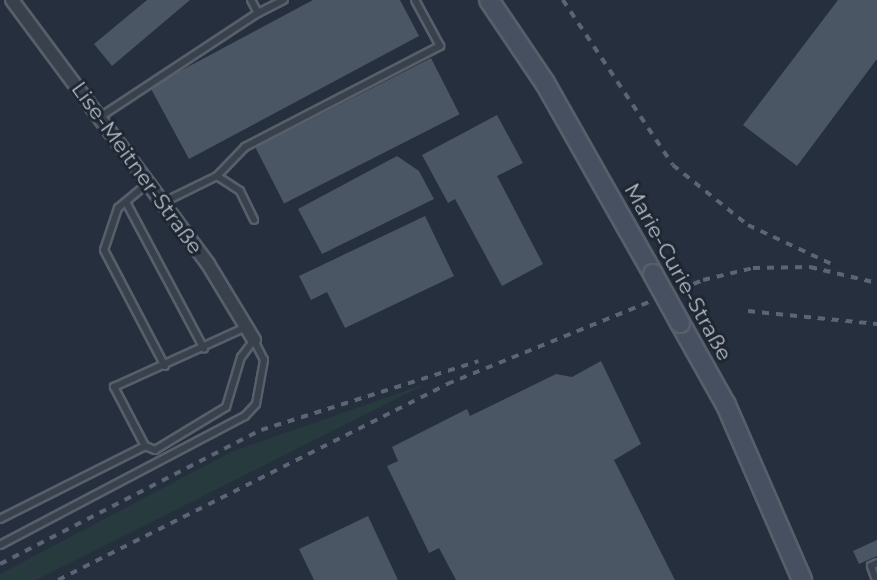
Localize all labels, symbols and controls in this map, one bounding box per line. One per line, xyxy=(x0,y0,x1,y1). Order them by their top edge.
street label: Lise-Meitner-Straße xyxy=(66,77,208,259)
street label: Marie-Curie-Straße xyxy=(619,179,737,365)

